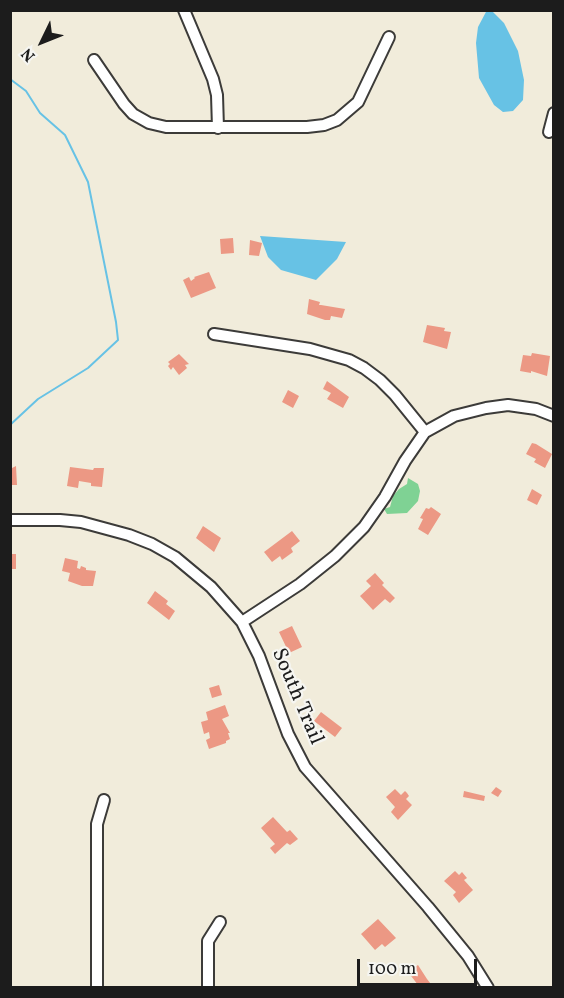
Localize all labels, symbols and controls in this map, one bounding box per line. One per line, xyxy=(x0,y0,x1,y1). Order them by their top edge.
north arrow xyxy=(12,12,72,72)
text: N xyxy=(17,43,41,66)
street label: South Trail xyxy=(264,645,328,749)
scale bar xyxy=(360,947,480,985)
text: 100 m xyxy=(368,957,417,982)

